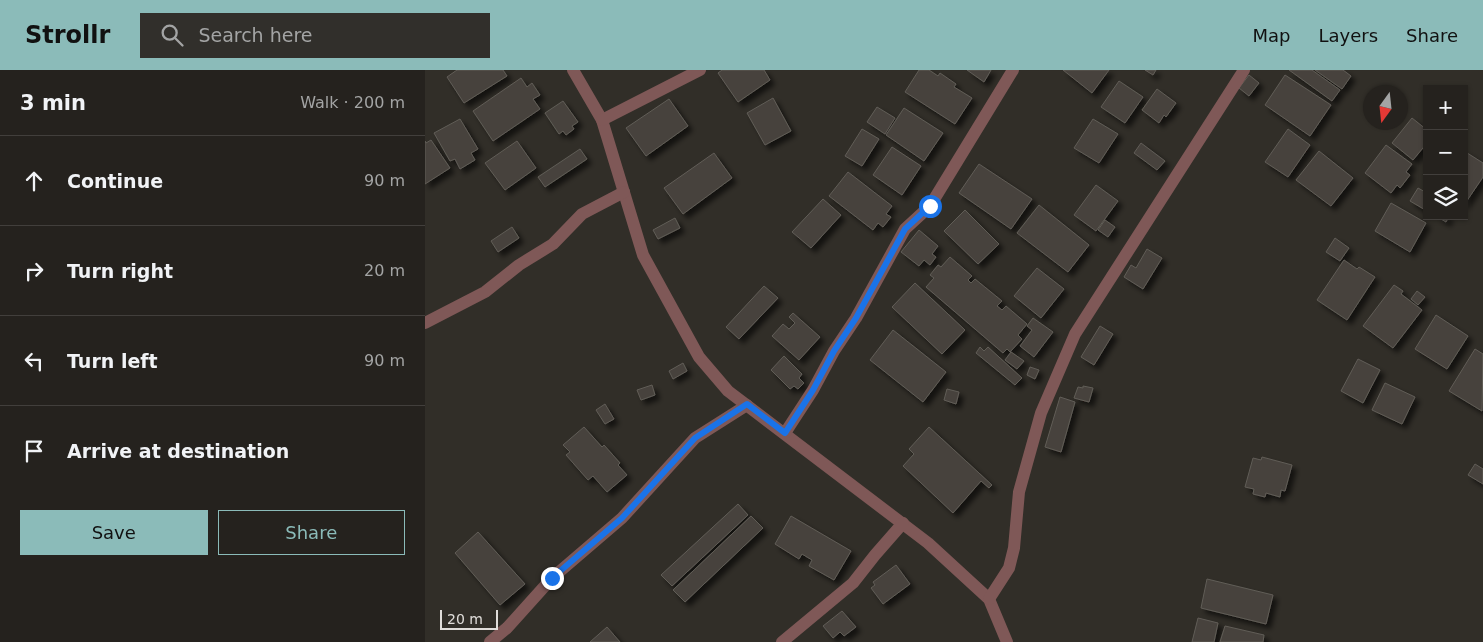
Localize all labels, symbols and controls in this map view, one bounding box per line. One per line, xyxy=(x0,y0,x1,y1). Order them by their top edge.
search box xyxy=(140,13,490,58)
text: Strollr xyxy=(25,21,110,49)
icon: search xyxy=(158,21,186,49)
text: Search here xyxy=(198,24,313,46)
text: Map xyxy=(1252,25,1290,46)
text: Layers xyxy=(1318,25,1378,46)
text: Share xyxy=(1406,25,1458,46)
north arrow xyxy=(1363,85,1408,130)
map controls xyxy=(1423,85,1468,220)
button: + xyxy=(1423,85,1468,130)
text: 3 min xyxy=(20,91,86,115)
text: Walk · 200 m xyxy=(300,93,405,112)
button: − xyxy=(1423,130,1468,175)
icon: ahead xyxy=(20,167,48,195)
text: Continue xyxy=(67,170,163,192)
text: 90 m xyxy=(364,171,405,190)
button: layers xyxy=(1423,175,1468,220)
route start xyxy=(919,195,942,218)
icon: right xyxy=(20,257,48,285)
text: Turn right xyxy=(67,260,173,282)
text: 20 m xyxy=(364,261,405,280)
icon: left xyxy=(20,347,48,375)
text: Turn left xyxy=(67,350,158,372)
text: 90 m xyxy=(364,351,405,370)
icon: arrive xyxy=(20,437,48,465)
text: Arrive at destination xyxy=(67,440,289,462)
button: Save xyxy=(20,510,208,555)
button: Share xyxy=(218,510,405,555)
route end xyxy=(541,567,564,590)
scale bar xyxy=(440,607,497,630)
text: 20 m xyxy=(447,611,483,627)

